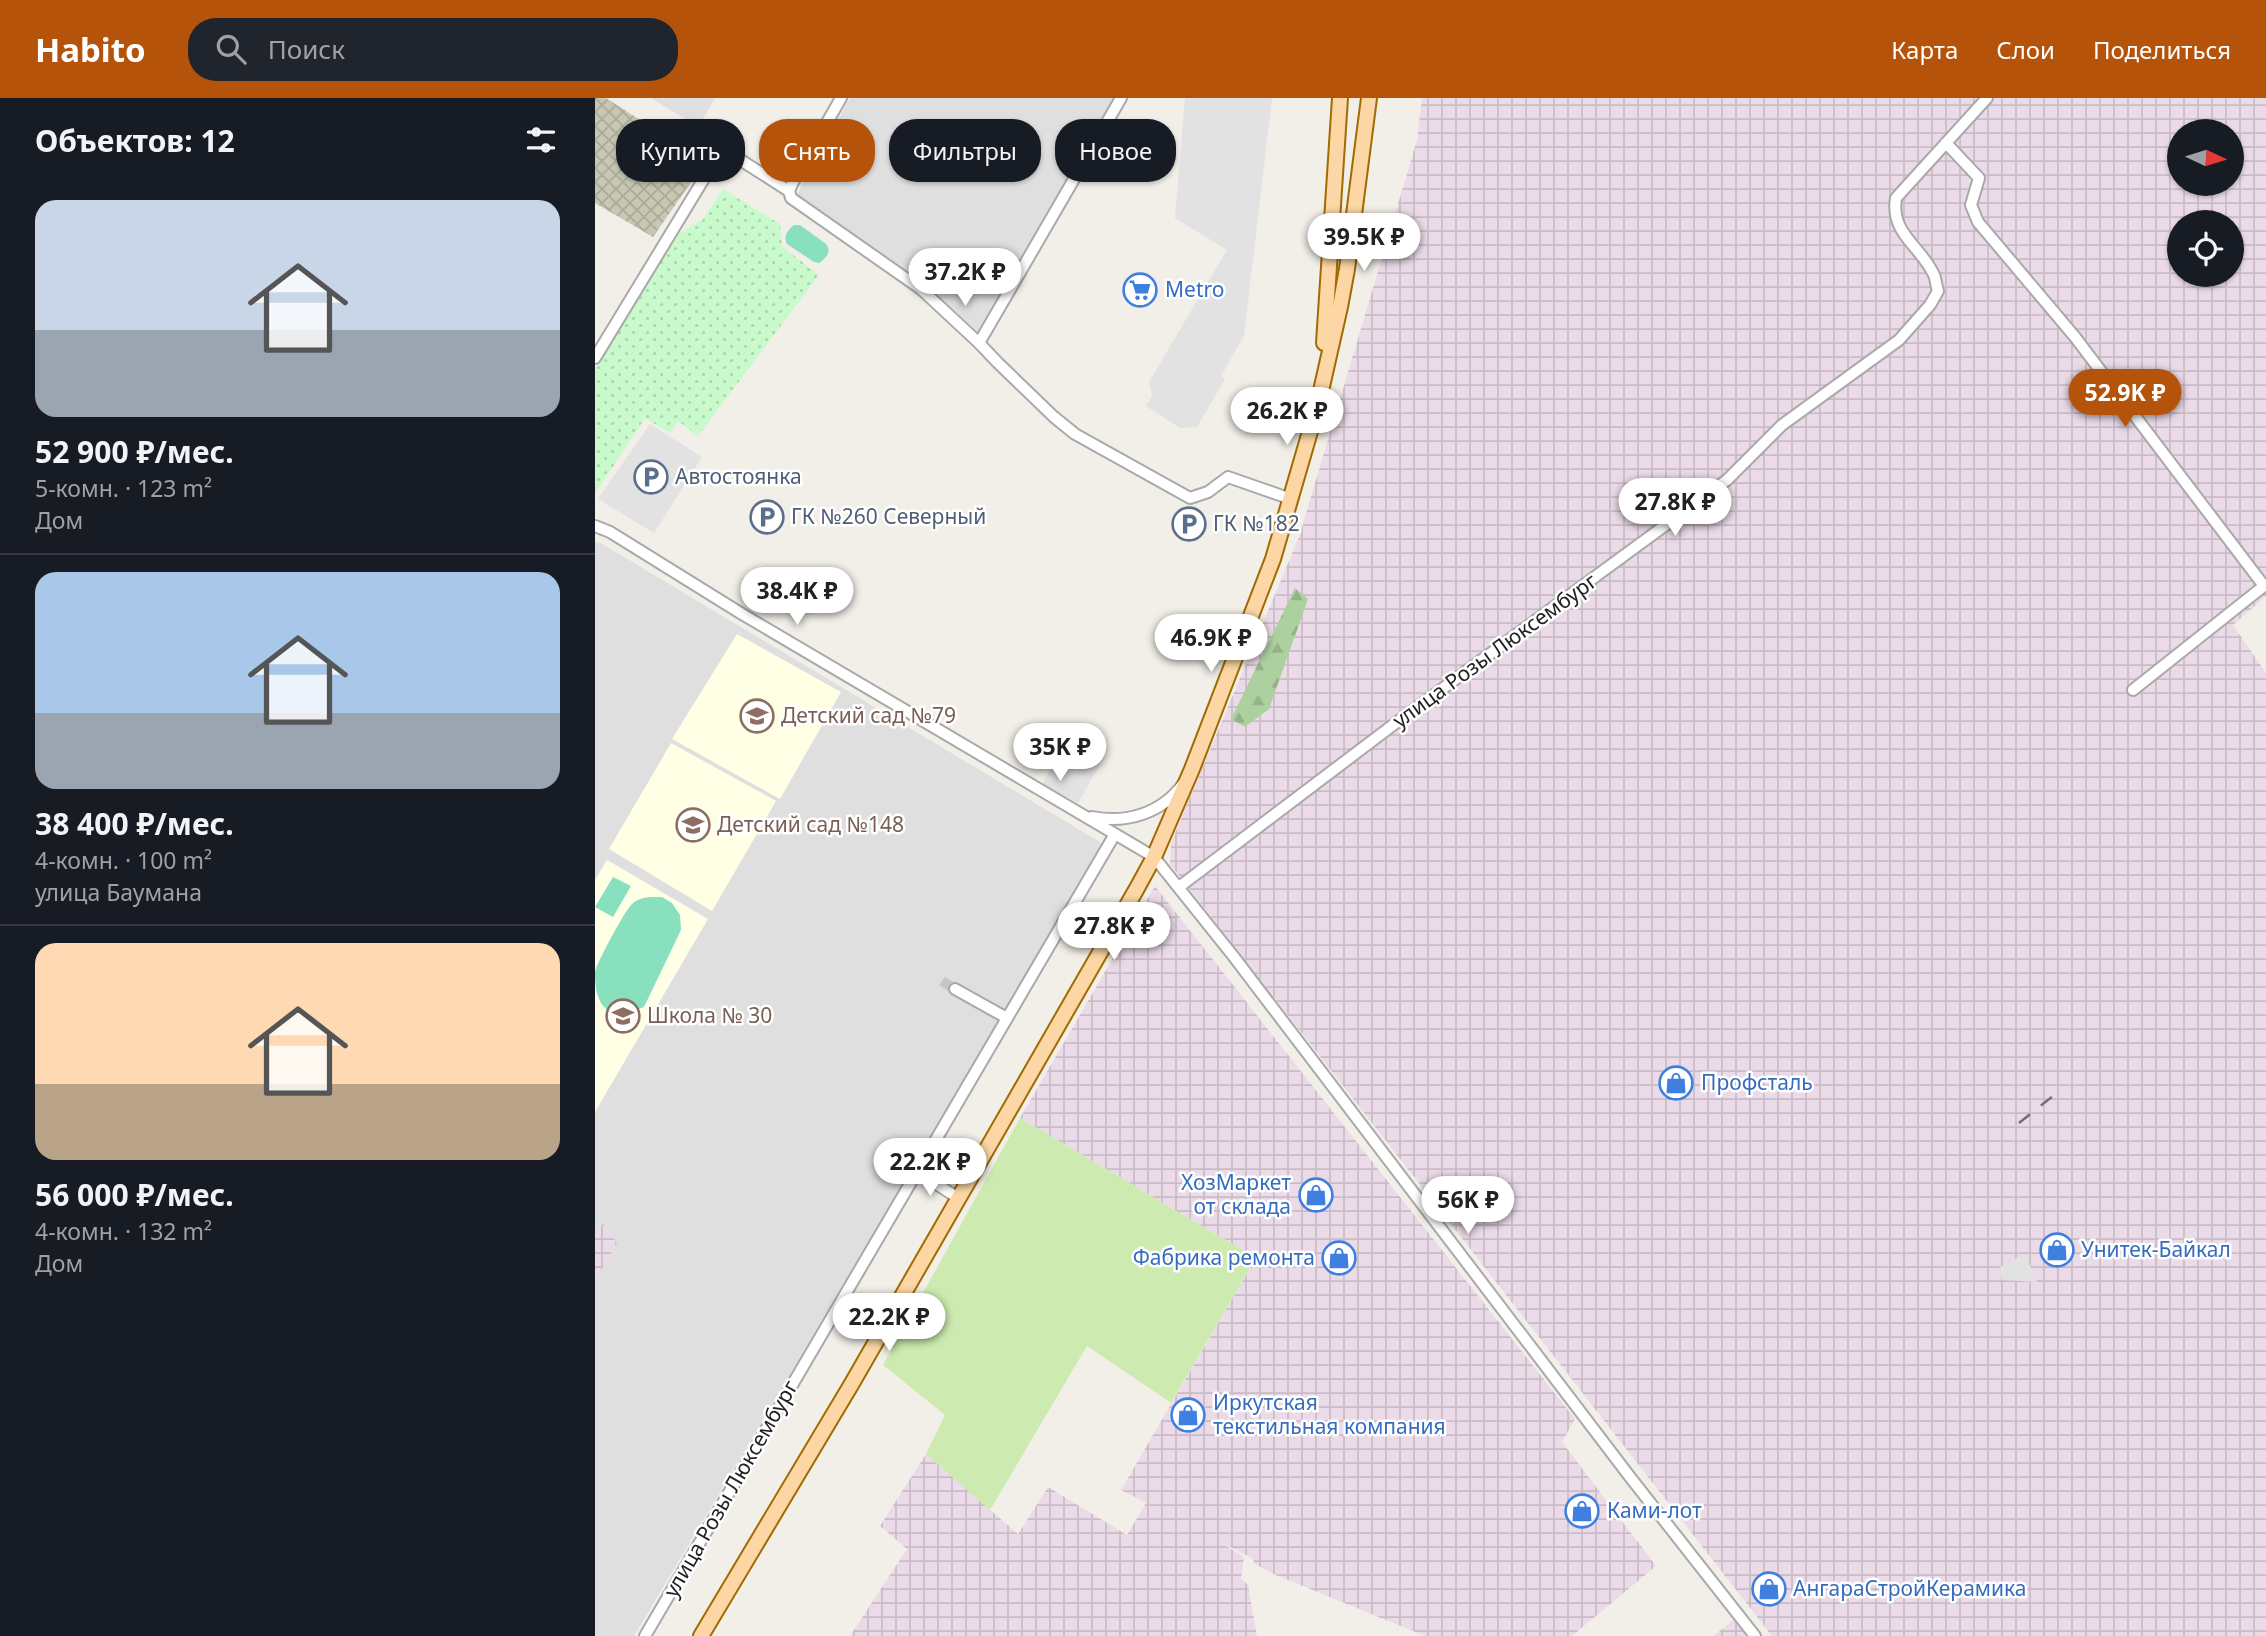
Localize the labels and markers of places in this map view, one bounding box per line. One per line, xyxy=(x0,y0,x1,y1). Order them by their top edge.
pin: 39.5K ₽ xyxy=(1299,214,1429,273)
pin: 37.2K ₽ xyxy=(900,248,1030,308)
supermarket icon: Metro xyxy=(1121,271,1159,309)
place label: Metro xyxy=(1165,275,1224,303)
pin: 52.9K ₽ xyxy=(2060,370,2190,429)
pin: 26.2K ₽ xyxy=(1222,388,1352,447)
parking icon: Автостоянка xyxy=(632,458,670,496)
place label: Автостоянка xyxy=(675,462,802,490)
pin: 27.8K ₽ xyxy=(1610,478,1740,538)
parking icon: ГК №260 Северный xyxy=(748,498,786,536)
place label: ГК №260 Северный xyxy=(791,502,986,530)
parking icon: ГК №182 xyxy=(1170,505,1208,543)
place label: ГК №182 xyxy=(1213,509,1300,537)
pin: 38.4K ₽ xyxy=(732,568,862,627)
pin: 46.9K ₽ xyxy=(1146,614,1276,674)
school or university icon: Детский сад №79 xyxy=(738,697,776,735)
place label: Детский сад №79 xyxy=(781,701,956,729)
pin: 35K ₽ xyxy=(1011,724,1109,783)
school or university icon: Детский сад №148 xyxy=(674,806,712,844)
place label: Детский сад №148 xyxy=(717,810,904,838)
pin: 27.8K ₽ xyxy=(1049,902,1179,962)
school or university icon: Школа № 30 xyxy=(604,997,642,1035)
place label: Школа № 30 xyxy=(647,1001,772,1029)
shop icon: Профсталь xyxy=(1657,1064,1695,1102)
place label: Профсталь xyxy=(1701,1068,1813,1096)
pin: 22.2K ₽ xyxy=(865,1138,995,1198)
place label: ХозМаркет от склада xyxy=(1181,1168,1291,1220)
shop icon: ХозМаркет от склада xyxy=(1297,1176,1335,1214)
pin: 56K ₽ xyxy=(1419,1176,1517,1236)
shop icon: Унитек-Байкал xyxy=(2038,1231,2076,1269)
place label: Унитек-Байкал xyxy=(2081,1235,2231,1263)
shop icon: Фабрика ремонта xyxy=(1320,1239,1358,1277)
place label: Фабрика ремонта xyxy=(1133,1243,1315,1271)
pin: 22.2K ₽ xyxy=(824,1294,954,1353)
place label: Иркутская текстильная компания xyxy=(1213,1388,1446,1440)
shop icon: Иркутская текстильная компания xyxy=(1169,1396,1207,1434)
shop icon: Ками-лот xyxy=(1563,1492,1601,1530)
place label: Ками-лот xyxy=(1607,1496,1702,1524)
shop icon: АнгараСтройКерамика xyxy=(1750,1570,1788,1608)
place label: АнгараСтройКерамика xyxy=(1793,1574,2026,1602)

